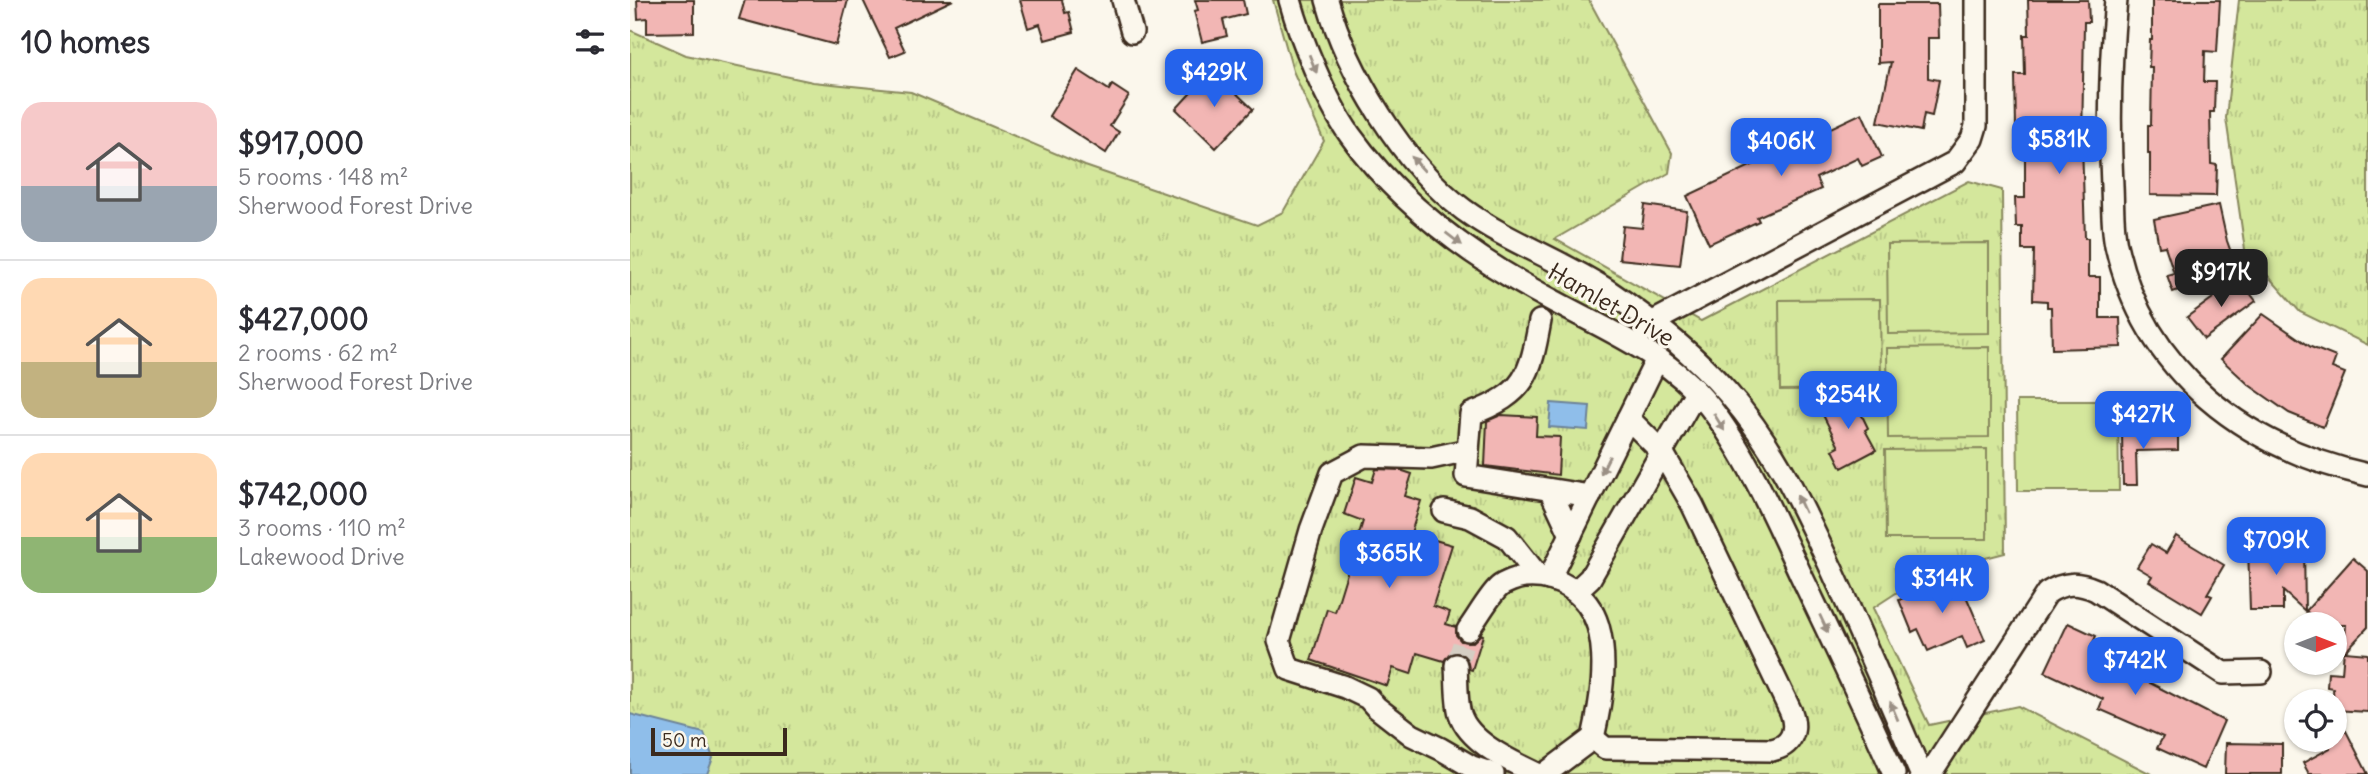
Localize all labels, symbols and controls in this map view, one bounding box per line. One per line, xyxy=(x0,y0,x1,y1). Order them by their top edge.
text: 10 homes xyxy=(21,23,150,61)
icon: filters xyxy=(571,23,609,61)
pin: $429K xyxy=(1165,50,1263,109)
one-way arrow xyxy=(1308,54,1319,75)
text: $429K xyxy=(1181,57,1247,86)
pin: $581K xyxy=(2010,116,2108,176)
pin: $406K xyxy=(1732,118,1830,178)
text: $917,000 xyxy=(238,124,364,162)
text: $581K xyxy=(2028,124,2090,153)
text: $406K xyxy=(1747,126,1815,155)
icon: home xyxy=(77,130,161,214)
one-way arrow xyxy=(1411,156,1426,173)
text: 5 rooms · 148 m² xyxy=(238,162,408,191)
text: Sherwood Forest Drive xyxy=(238,191,473,220)
one-way arrow xyxy=(1445,231,1463,245)
pin: $917K xyxy=(2172,250,2270,309)
street label: Hamlet Drive xyxy=(1543,256,1680,352)
text: $917K xyxy=(2191,257,2251,286)
text: $427,000 xyxy=(238,300,369,338)
icon: home xyxy=(77,306,161,390)
text: 2 rooms · 62 m² xyxy=(238,338,398,367)
text: Sherwood Forest Drive xyxy=(238,367,473,396)
pin: $254K xyxy=(1799,372,1897,431)
text: $254K xyxy=(1815,379,1881,408)
pin: $427K xyxy=(2094,392,2192,451)
text: $427K xyxy=(2111,399,2175,428)
one-way arrow xyxy=(1713,412,1726,432)
one-way arrow xyxy=(1600,455,1611,475)
text: $742,000 xyxy=(238,475,368,513)
icon: home xyxy=(77,481,161,565)
one-way arrow xyxy=(1795,494,1807,514)
text: 3 rooms · 110 m² xyxy=(238,513,406,542)
pin: $709K xyxy=(2227,518,2325,577)
text: $709K xyxy=(2243,525,2309,554)
pin: $365K xyxy=(1340,530,1438,590)
text: $365K xyxy=(1356,538,1422,567)
text: Lakewood Drive xyxy=(238,542,405,571)
pin: $314K xyxy=(1893,556,1991,615)
text: $314K xyxy=(1911,563,1973,592)
north arrow xyxy=(2284,612,2347,676)
map controls xyxy=(2284,612,2347,752)
one-way arrow xyxy=(1818,614,1830,634)
pin: $742K xyxy=(2086,638,2184,697)
text: $742K xyxy=(2103,645,2167,674)
button: locate xyxy=(2284,689,2347,752)
one-way arrow xyxy=(1888,701,1899,722)
scale bar xyxy=(651,725,788,757)
text: 50 m xyxy=(662,728,707,752)

